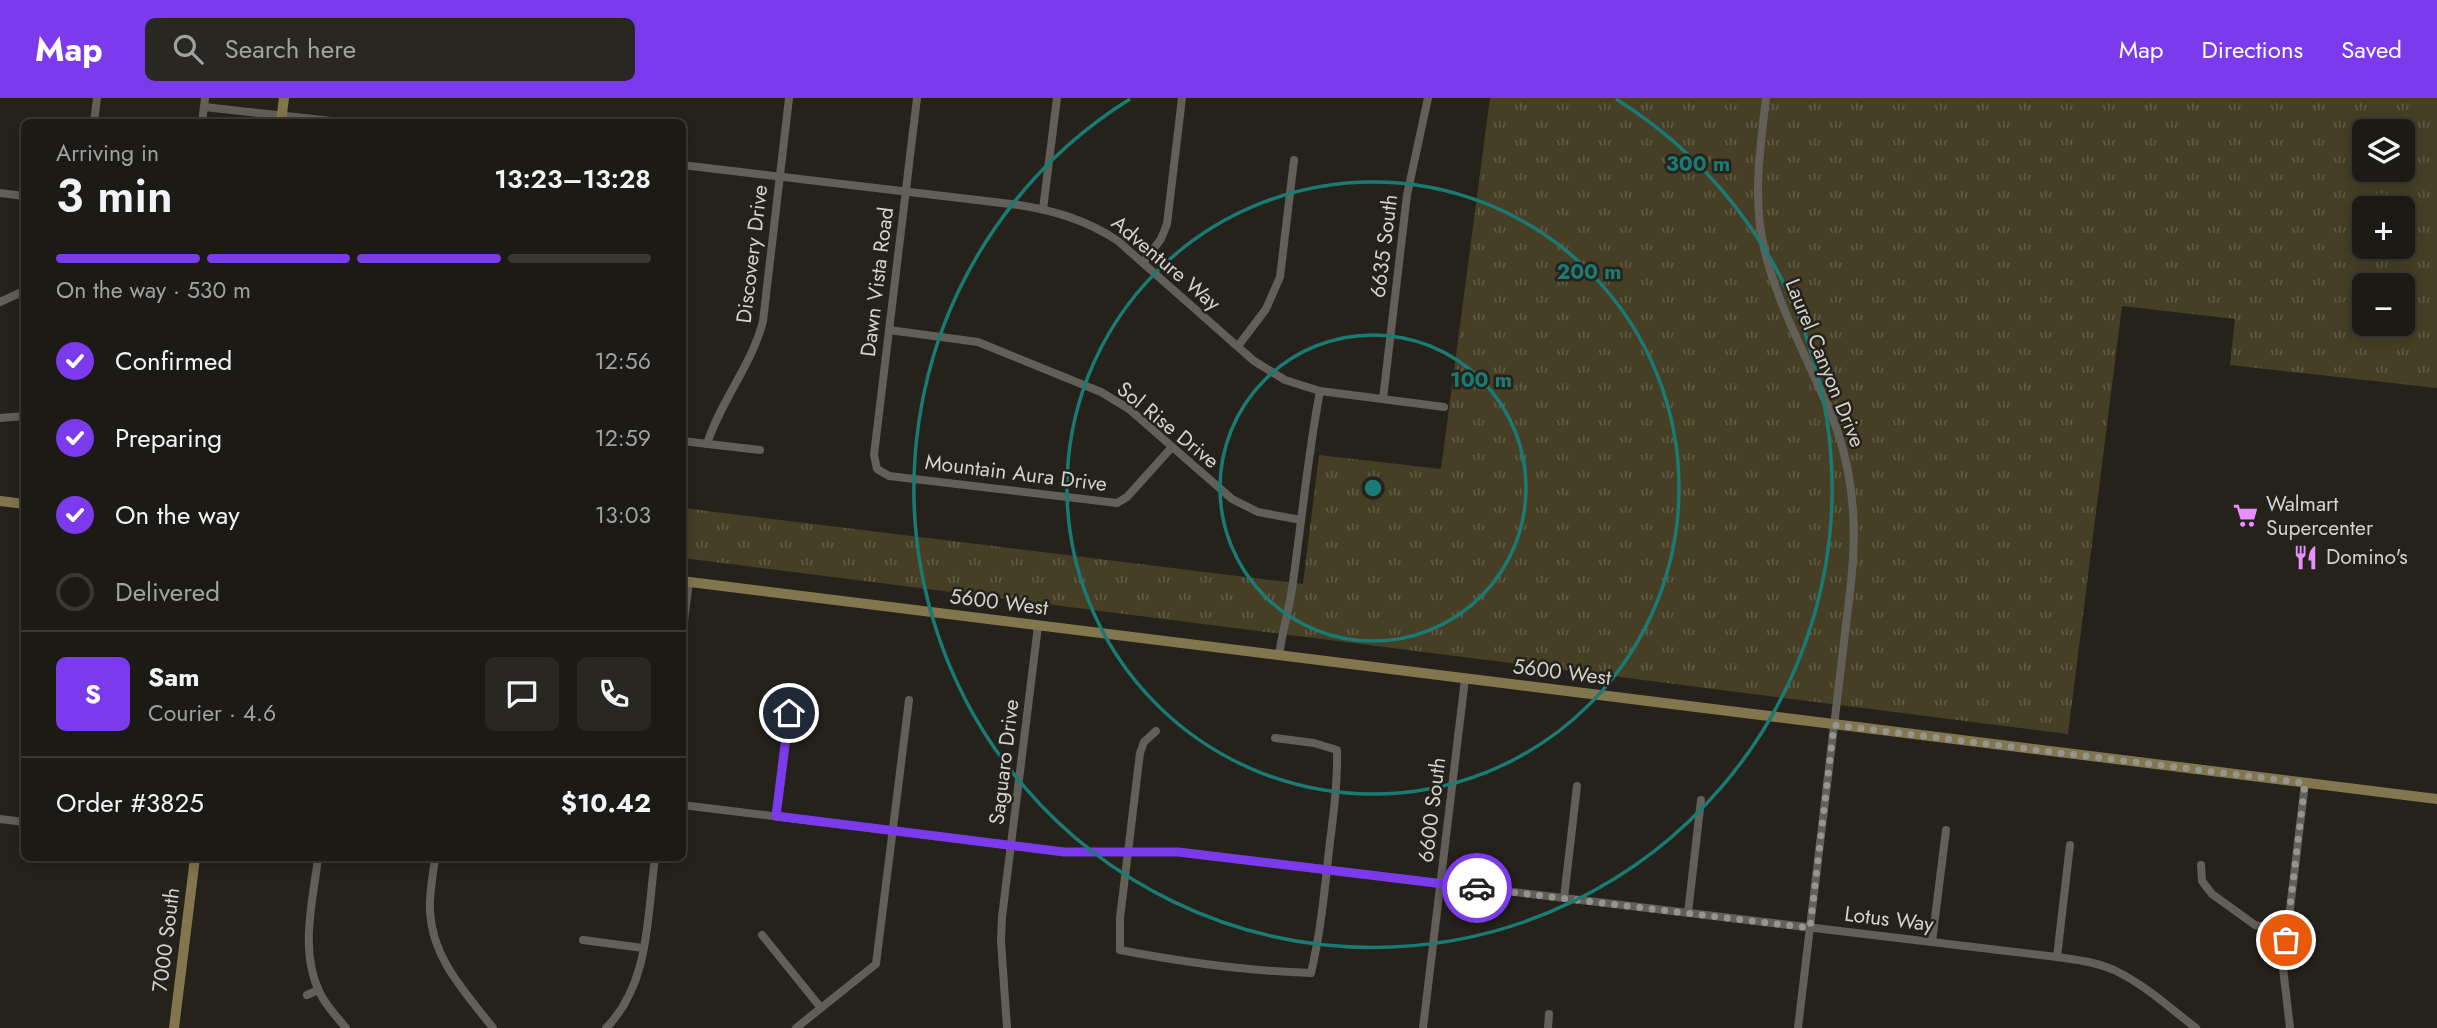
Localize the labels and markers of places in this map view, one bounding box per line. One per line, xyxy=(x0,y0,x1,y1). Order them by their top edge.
centre of rings xyxy=(1361,476,1385,500)
place label: Walmart Supercenter xyxy=(2266,489,2374,543)
supermarket icon: Walmart Supercenter xyxy=(2232,502,2260,530)
place label: Domino's xyxy=(2326,542,2408,572)
restaurant icon: Domino's xyxy=(2292,543,2320,571)
pin xyxy=(759,683,819,743)
pin xyxy=(2256,910,2316,970)

